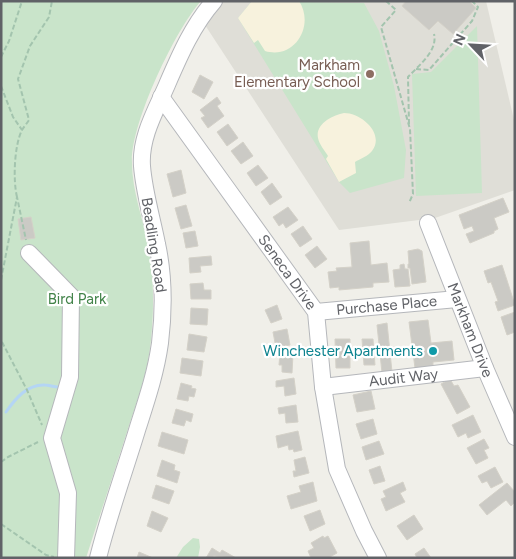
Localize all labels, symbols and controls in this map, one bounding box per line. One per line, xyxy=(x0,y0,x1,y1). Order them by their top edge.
north arrow xyxy=(446,20,496,70)
text: N xyxy=(450,31,470,48)
place label: Markham Elementary School xyxy=(234,56,360,91)
marker: Markham Elementary School xyxy=(364,68,376,80)
street label: Beadling Road xyxy=(138,196,170,294)
street label: Seneca Drive xyxy=(254,231,320,313)
street label: Markham Drive xyxy=(443,280,497,380)
park label: Bird Park xyxy=(48,290,107,308)
street label: Purchase Place xyxy=(336,292,438,319)
place label: Winchester Apartments xyxy=(263,342,423,360)
marker: Winchester Apartments xyxy=(427,345,439,357)
street label: Audit Way xyxy=(368,365,439,391)

